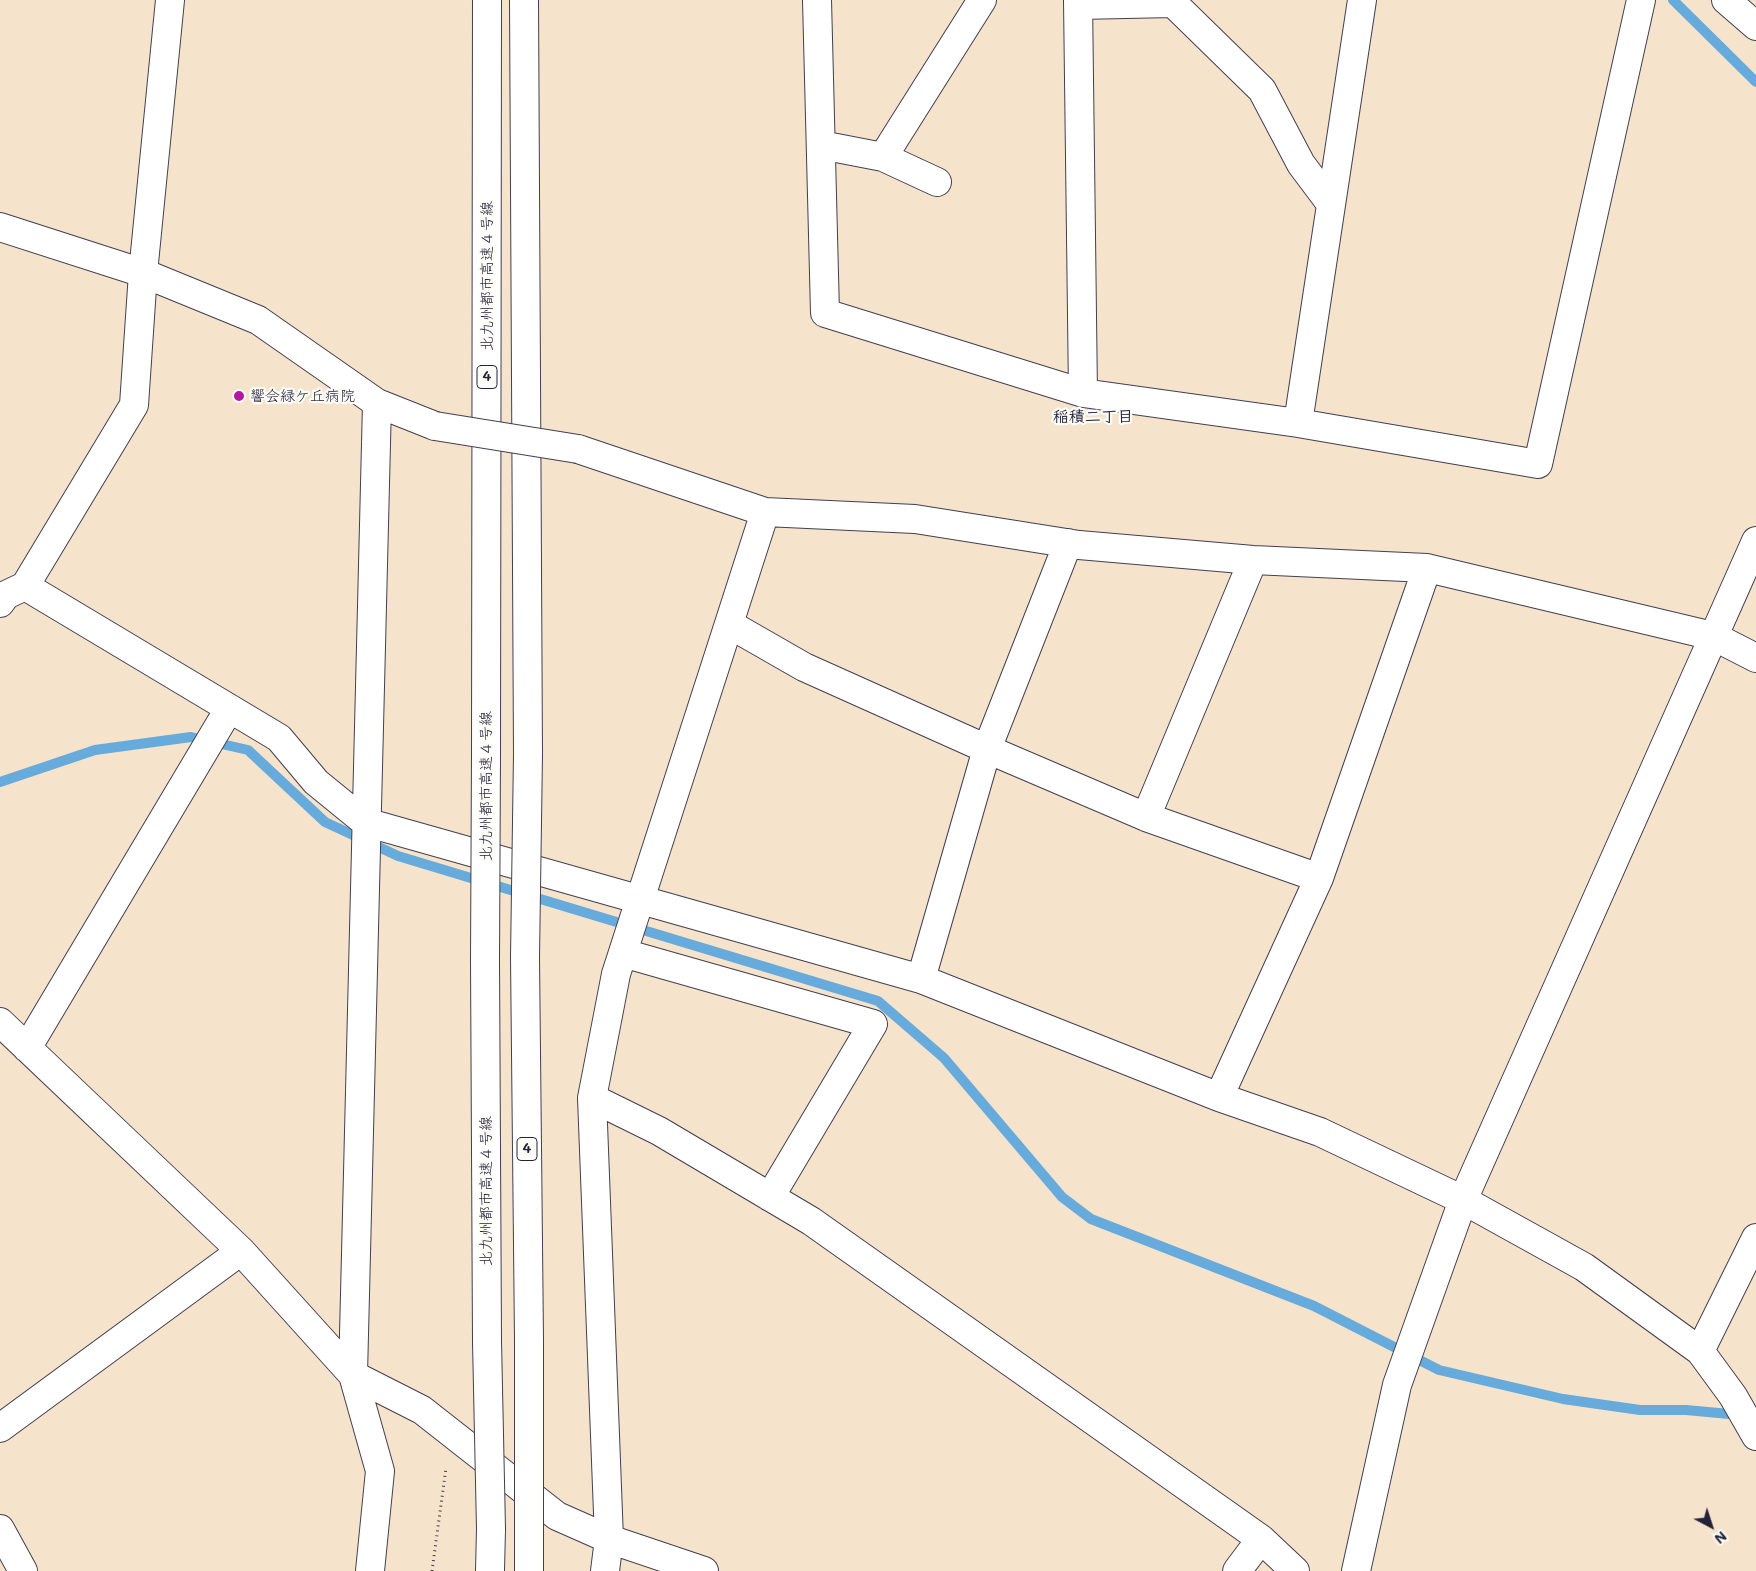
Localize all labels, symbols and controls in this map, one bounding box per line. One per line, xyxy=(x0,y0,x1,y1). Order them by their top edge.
street label: 北九州都市高速４号線 xyxy=(478,201,496,351)
road number: 4 xyxy=(477,366,497,388)
place label: 響会緑ケ丘病院 xyxy=(250,387,355,405)
marker: 響会緑ケ丘病院 xyxy=(232,389,246,403)
district label: 稲積二丁目 xyxy=(1053,407,1133,427)
street label: 北九州都市高速４号線 xyxy=(477,711,495,861)
street label: 北九州都市高速４号線 xyxy=(477,1116,495,1266)
road number: 4 xyxy=(517,1138,537,1160)
north arrow xyxy=(1686,1501,1736,1551)
text: N xyxy=(1711,1527,1731,1549)

